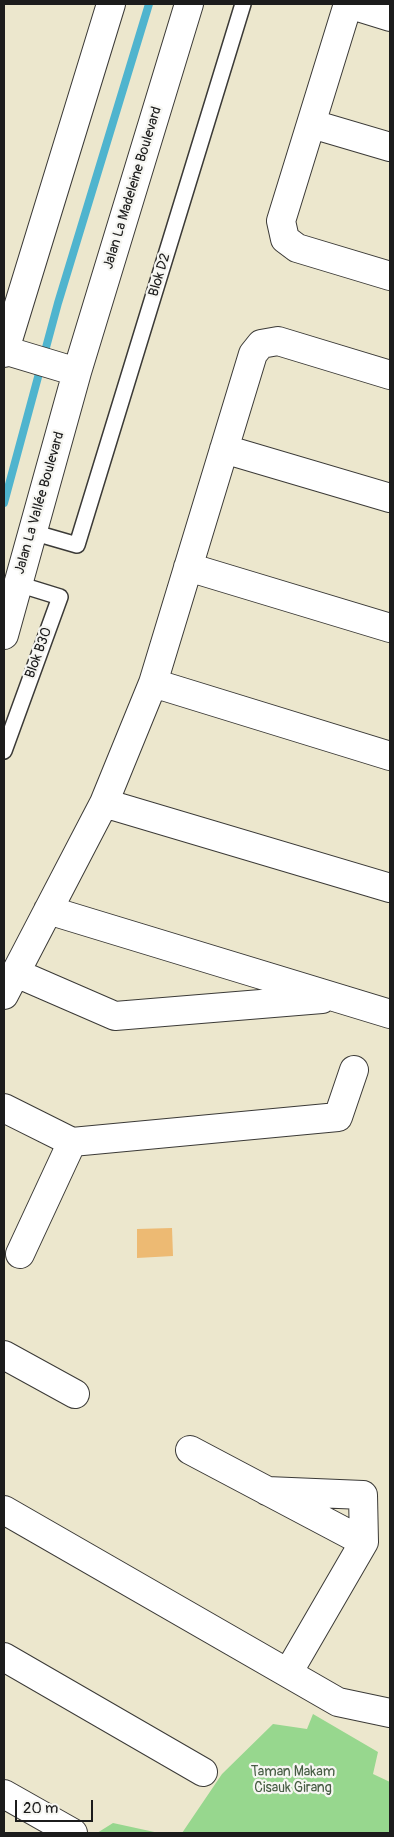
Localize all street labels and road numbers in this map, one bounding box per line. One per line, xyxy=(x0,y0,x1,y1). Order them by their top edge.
street label: Jalan La Madeleine Boulevard xyxy=(100,105,166,271)
street label: Blok D2 xyxy=(145,251,175,299)
street label: Jalan La Vallée Boulevard xyxy=(12,430,68,576)
street label: Blok B30 xyxy=(22,625,56,681)

